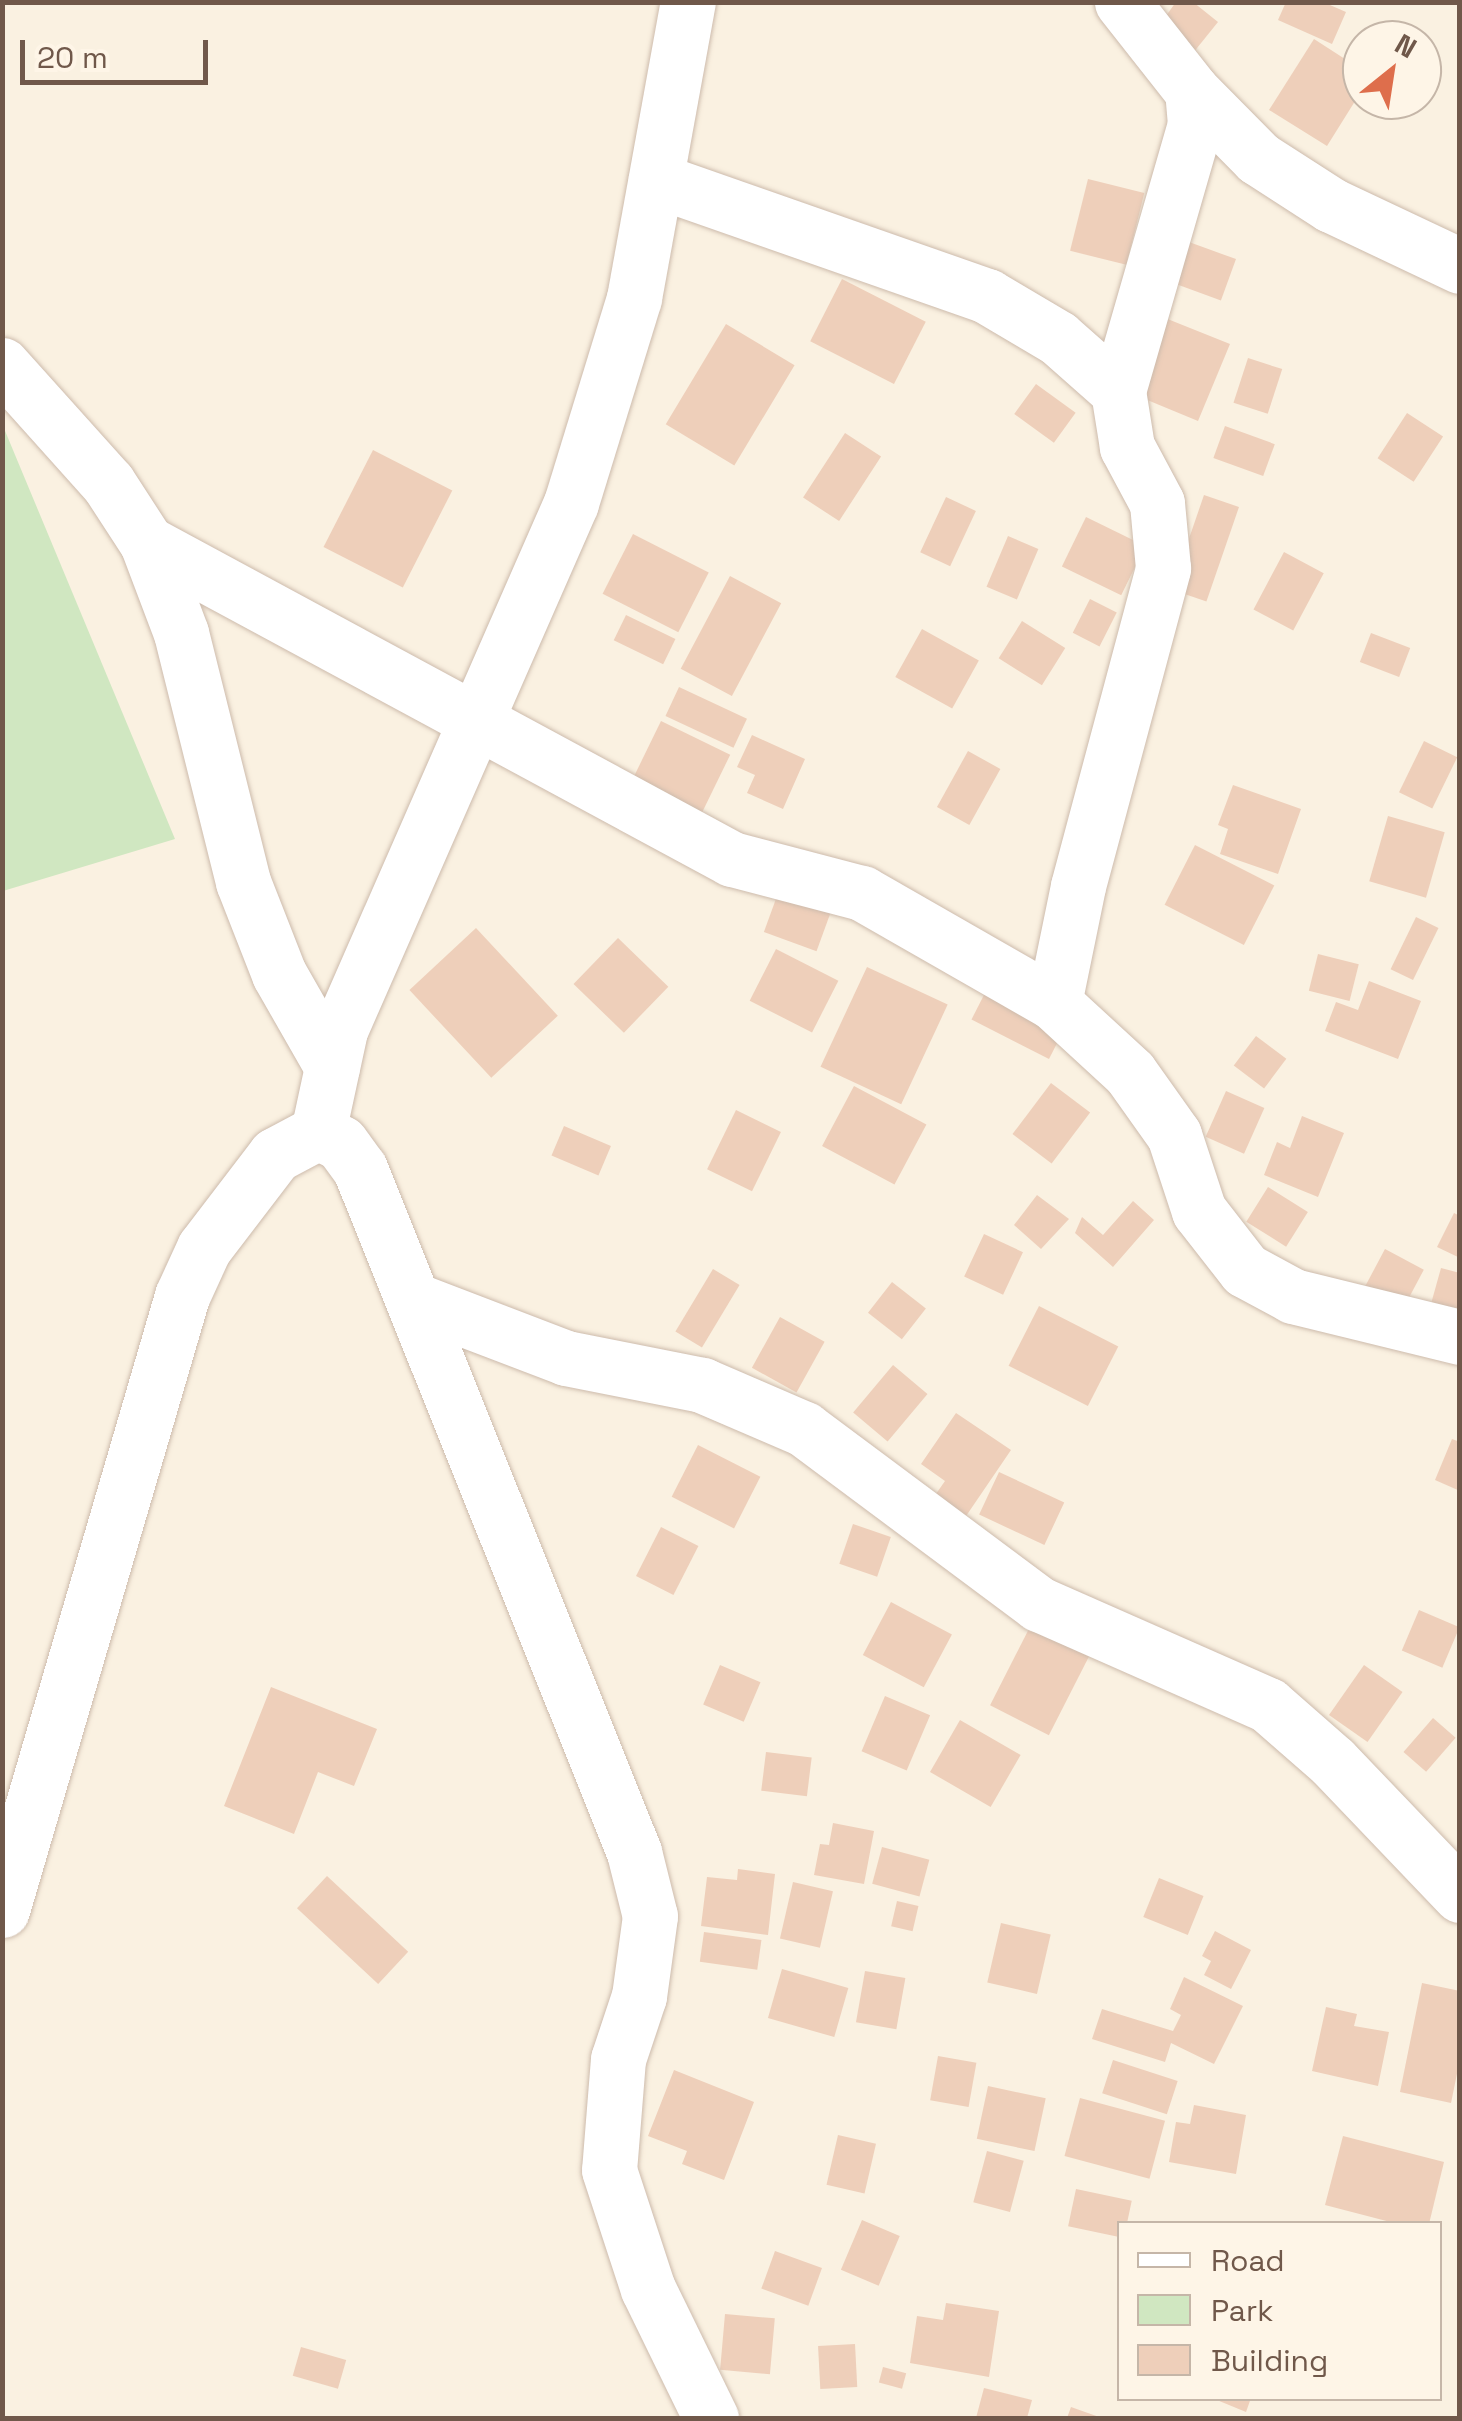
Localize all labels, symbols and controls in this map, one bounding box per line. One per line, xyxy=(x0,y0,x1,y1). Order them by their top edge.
scale bar xyxy=(25,20,212,82)
north arrow xyxy=(1342,20,1442,120)
text: N xyxy=(1389,25,1423,66)
text: 20 m xyxy=(37,38,108,77)
legend xyxy=(1117,2221,1442,2401)
text: Road xyxy=(1211,2241,1285,2280)
text: Park xyxy=(1211,2291,1273,2330)
text: Building xyxy=(1211,2341,1328,2380)

